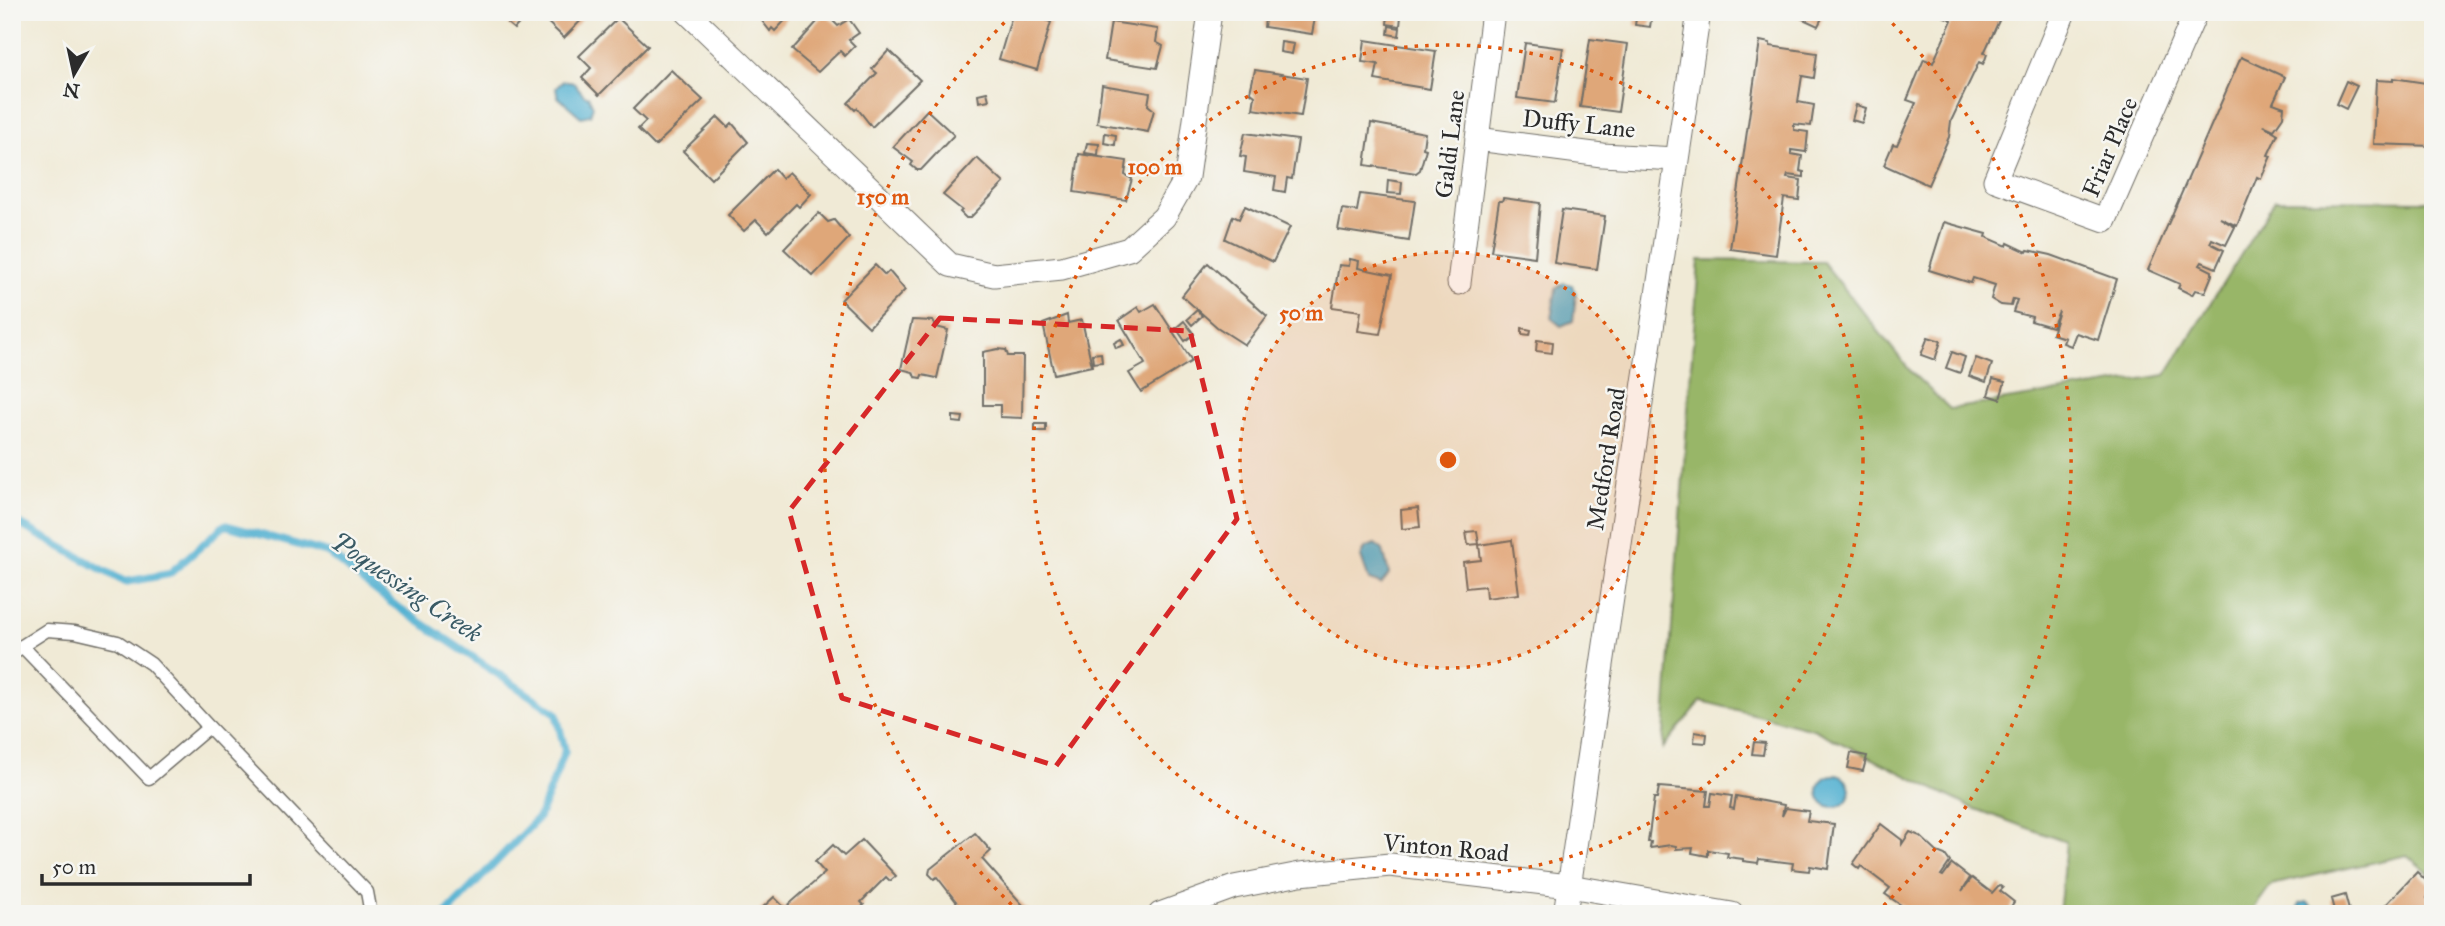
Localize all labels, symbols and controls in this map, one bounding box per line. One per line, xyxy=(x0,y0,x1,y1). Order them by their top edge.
north arrow xyxy=(38,38,108,108)
text: N xyxy=(62,78,81,103)
street label: Galdi Lane xyxy=(1428,88,1472,200)
street label: Friar Place xyxy=(2076,93,2144,201)
street label: Duffy Lane xyxy=(1521,103,1637,145)
text: 100 m xyxy=(1128,154,1183,180)
text: 150 m xyxy=(857,184,909,210)
text: 50 m xyxy=(1279,300,1323,326)
street label: Medford Road xyxy=(1580,386,1632,532)
centre of rings xyxy=(1436,448,1460,472)
water label: Poquessing Creek xyxy=(325,525,489,650)
street label: Vinton Road xyxy=(1381,827,1510,868)
scale bar xyxy=(42,842,250,886)
text: 50 m xyxy=(52,854,97,880)

